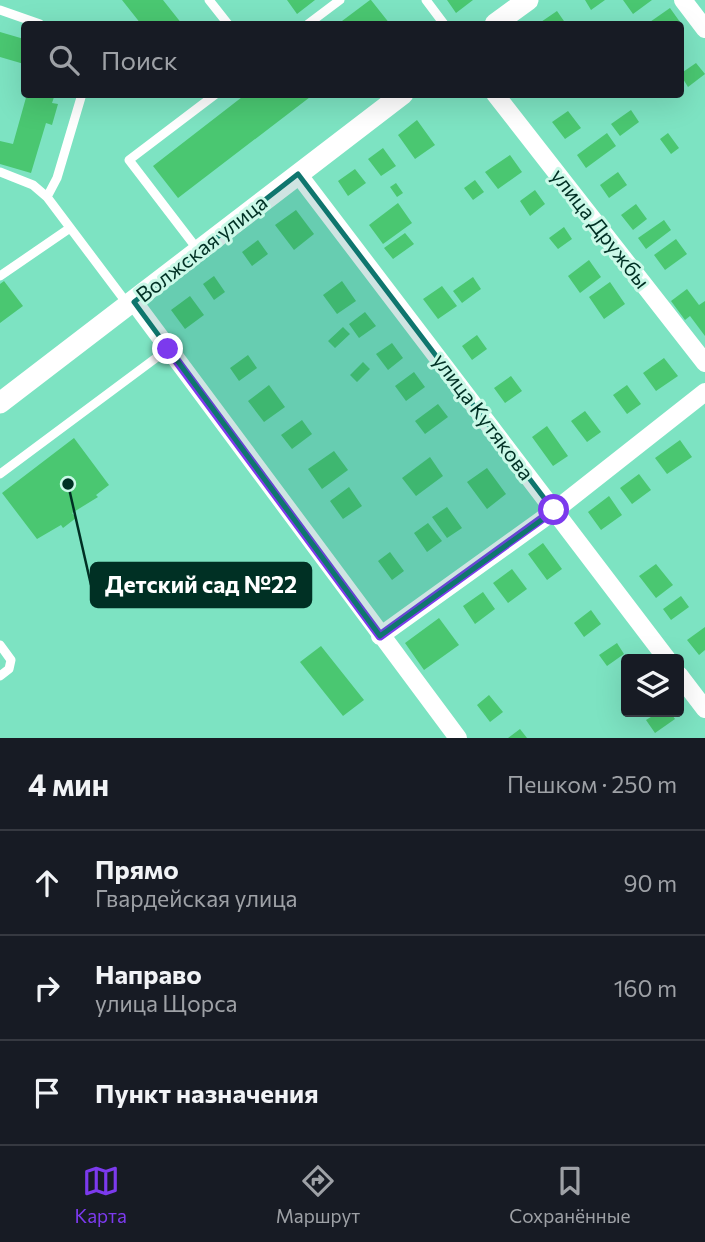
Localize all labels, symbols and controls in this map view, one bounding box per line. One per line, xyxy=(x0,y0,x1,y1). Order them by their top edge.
search box xyxy=(21,21,684,98)
icon: search xyxy=(45,41,83,79)
text: Поиск xyxy=(101,44,178,75)
street label: улица Дружбы xyxy=(547,163,656,293)
street label: Волжская улица xyxy=(131,189,272,307)
route end xyxy=(152,333,183,364)
street label: улица Кутякова xyxy=(428,348,540,484)
route start xyxy=(538,494,569,525)
callout: Детский сад №22 xyxy=(91,563,311,607)
text: Детский сад №22 xyxy=(105,570,297,598)
map controls xyxy=(621,654,684,717)
button: layers xyxy=(621,654,684,717)
text: 4 мин xyxy=(28,765,109,802)
text: Пешком · 250 m xyxy=(507,770,677,798)
text: Прямо xyxy=(95,853,179,884)
icon: ahead xyxy=(28,864,66,902)
text: 90 m xyxy=(624,869,677,897)
text: Гвардейская улица xyxy=(95,884,297,912)
text: Направо xyxy=(95,958,202,989)
icon: right xyxy=(28,969,66,1007)
text: 160 m xyxy=(614,974,677,1002)
text: улица Щорса xyxy=(95,989,237,1017)
icon: arrive xyxy=(28,1074,66,1112)
text: Пункт назначения xyxy=(95,1077,319,1108)
tab: Карта xyxy=(74,1162,127,1227)
tab: Маршрут xyxy=(276,1162,360,1227)
tab: Сохранённые xyxy=(509,1162,630,1227)

